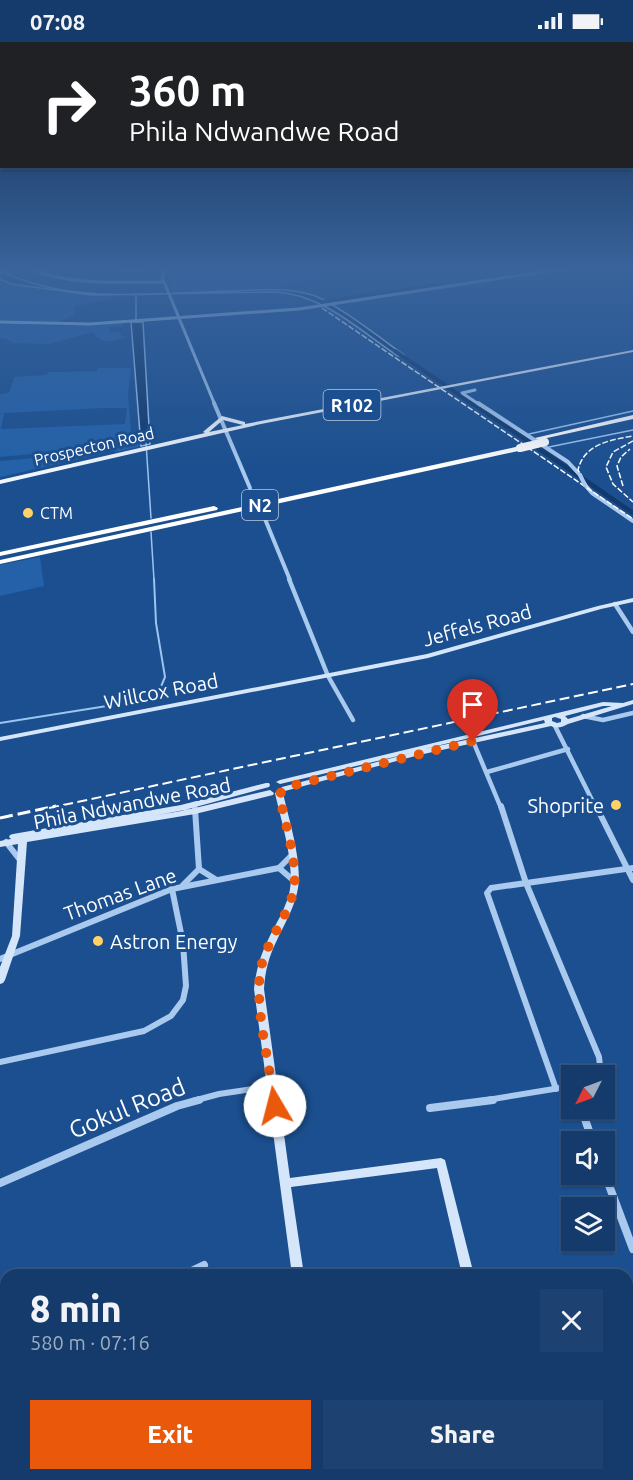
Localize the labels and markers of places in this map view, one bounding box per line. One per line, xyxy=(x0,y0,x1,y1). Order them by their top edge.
place label: CTM xyxy=(40,504,73,522)
marker: CTM xyxy=(21,506,35,520)
pin xyxy=(447,679,498,741)
place label: Shoprite xyxy=(527,794,604,817)
marker: Shoprite xyxy=(609,798,623,812)
place label: Astron Energy xyxy=(110,930,238,953)
marker: Astron Energy xyxy=(91,934,105,948)

